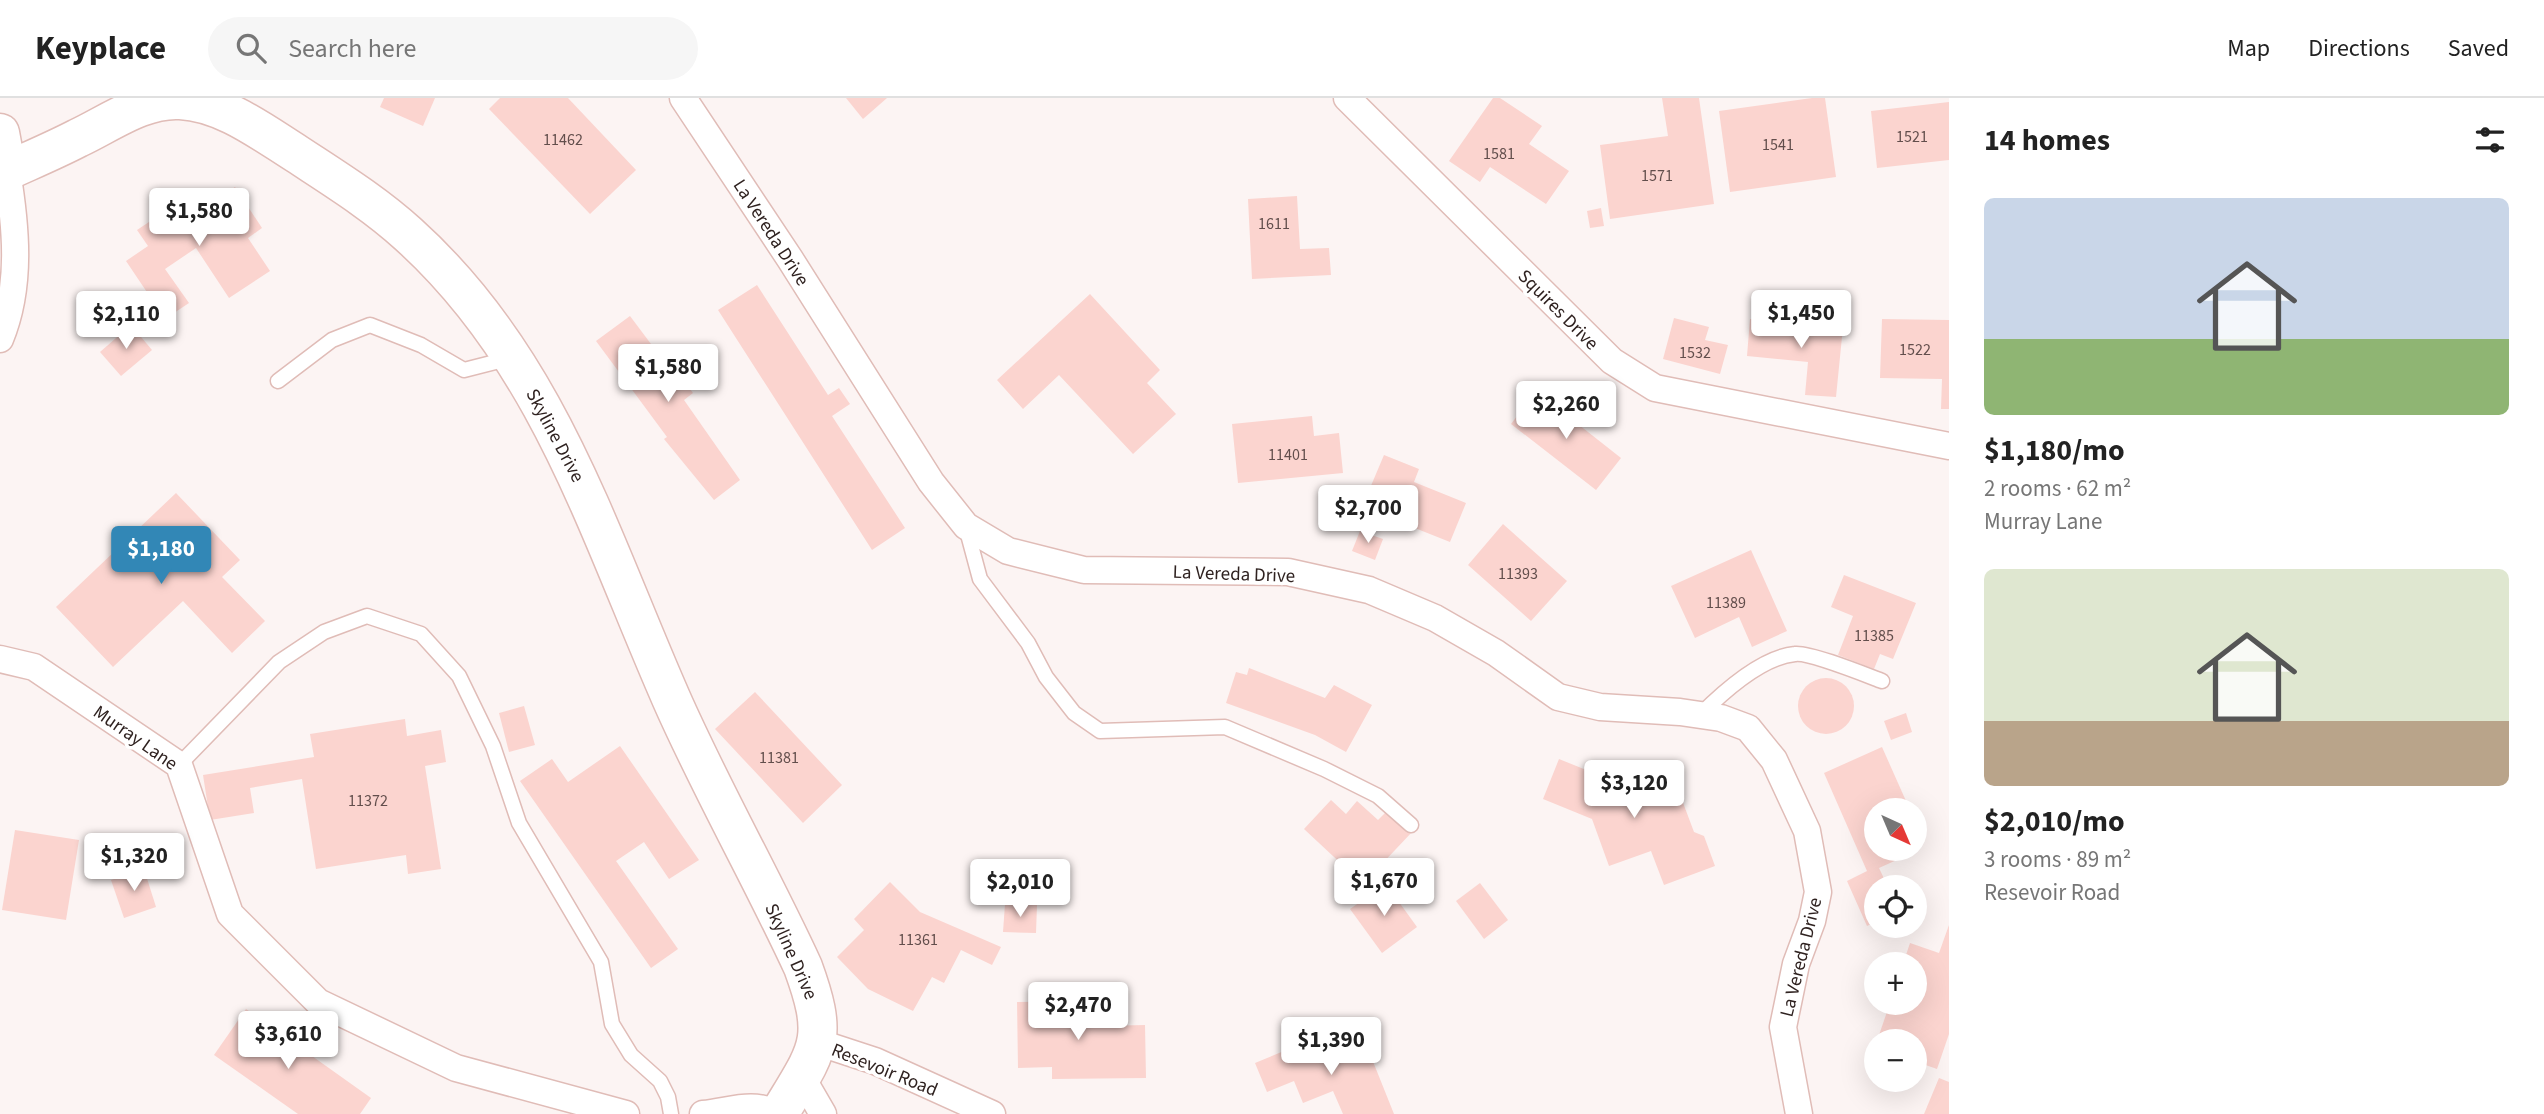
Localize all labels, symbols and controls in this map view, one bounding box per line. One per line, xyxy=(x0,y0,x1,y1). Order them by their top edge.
search box xyxy=(208,17,698,80)
text: Keyplace xyxy=(35,25,166,72)
icon: search xyxy=(232,29,270,67)
text: Search here xyxy=(288,30,416,67)
text: Map xyxy=(2227,31,2270,66)
text: Directions xyxy=(2308,31,2410,66)
text: Saved xyxy=(2448,31,2509,66)
text: 14 homes xyxy=(1984,119,2110,162)
icon: filters xyxy=(2471,121,2509,159)
house number: 1521 xyxy=(1896,126,1928,148)
house number: 11462 xyxy=(543,129,583,151)
house number: 1541 xyxy=(1762,134,1794,156)
house number: 1581 xyxy=(1483,143,1515,165)
house number: 1571 xyxy=(1641,165,1673,187)
street label: La Vereda Drive xyxy=(726,174,815,292)
pin: $1,580 xyxy=(142,188,256,248)
text: $1,580 xyxy=(165,194,233,227)
house number: 1611 xyxy=(1258,213,1290,235)
icon: home xyxy=(2184,243,2310,369)
street label: Squires Drive xyxy=(1511,264,1604,357)
pin: $1,450 xyxy=(1744,290,1858,350)
pin: $2,110 xyxy=(69,292,183,351)
text: $1,450 xyxy=(1767,296,1835,329)
text: $2,110 xyxy=(92,297,160,330)
house number: 1522 xyxy=(1899,339,1931,361)
house number: 1532 xyxy=(1679,342,1711,364)
pin: $1,580 xyxy=(611,344,725,404)
text: $1,580 xyxy=(634,350,702,383)
pin: $2,260 xyxy=(1509,382,1623,441)
street label: Skyline Drive xyxy=(519,384,591,487)
text: $2,260 xyxy=(1532,387,1600,420)
text: $1,180/mo xyxy=(1984,429,2125,472)
house number: 11401 xyxy=(1268,444,1308,466)
text: 2 rooms · 62 m² xyxy=(1984,472,2131,505)
pin: $2,700 xyxy=(1311,486,1425,545)
text: $2,700 xyxy=(1334,491,1402,524)
text: Murray Lane xyxy=(1984,505,2102,538)
pin: $1,180 xyxy=(104,526,218,586)
text: $1,180 xyxy=(127,532,195,565)
street label: La Vereda Drive xyxy=(1172,559,1296,590)
house number: 11393 xyxy=(1498,563,1538,585)
house number: 11389 xyxy=(1706,592,1746,614)
icon: home xyxy=(2184,614,2310,740)
house number: 11385 xyxy=(1854,625,1894,647)
street label: Murray Lane xyxy=(87,699,183,777)
house number: 11381 xyxy=(759,747,799,769)
pin: $3,120 xyxy=(1577,760,1691,820)
text: $3,120 xyxy=(1600,766,1668,799)
house number: 11372 xyxy=(348,790,388,812)
north arrow xyxy=(1864,798,1927,861)
map controls xyxy=(1864,798,1927,1092)
text: $2,010/mo xyxy=(1984,800,2125,843)
pin: $1,320 xyxy=(77,834,191,893)
text: $1,320 xyxy=(100,839,168,872)
text: 3 rooms · 89 m² xyxy=(1984,843,2131,876)
pin: $1,670 xyxy=(1327,858,1441,918)
pin: $2,010 xyxy=(963,860,1077,919)
text: $1,670 xyxy=(1350,864,1418,897)
text: $2,010 xyxy=(986,865,1054,898)
button: locate xyxy=(1864,875,1927,938)
text: Resevoir Road xyxy=(1984,876,2120,909)
street label: La Vereda Drive xyxy=(1774,895,1829,1020)
street label: Skyline Drive xyxy=(757,899,824,1004)
house number: 11361 xyxy=(898,929,938,951)
button: + xyxy=(1864,952,1927,1015)
pin: $2,470 xyxy=(1021,982,1135,1042)
text: $2,470 xyxy=(1044,988,1112,1021)
pin: $3,610 xyxy=(231,1012,345,1071)
text: $3,610 xyxy=(254,1017,322,1050)
pin: $1,390 xyxy=(1274,1018,1388,1077)
text: $1,390 xyxy=(1297,1023,1365,1056)
button: − xyxy=(1864,1029,1927,1092)
street label: Resevoir Road xyxy=(827,1037,942,1104)

